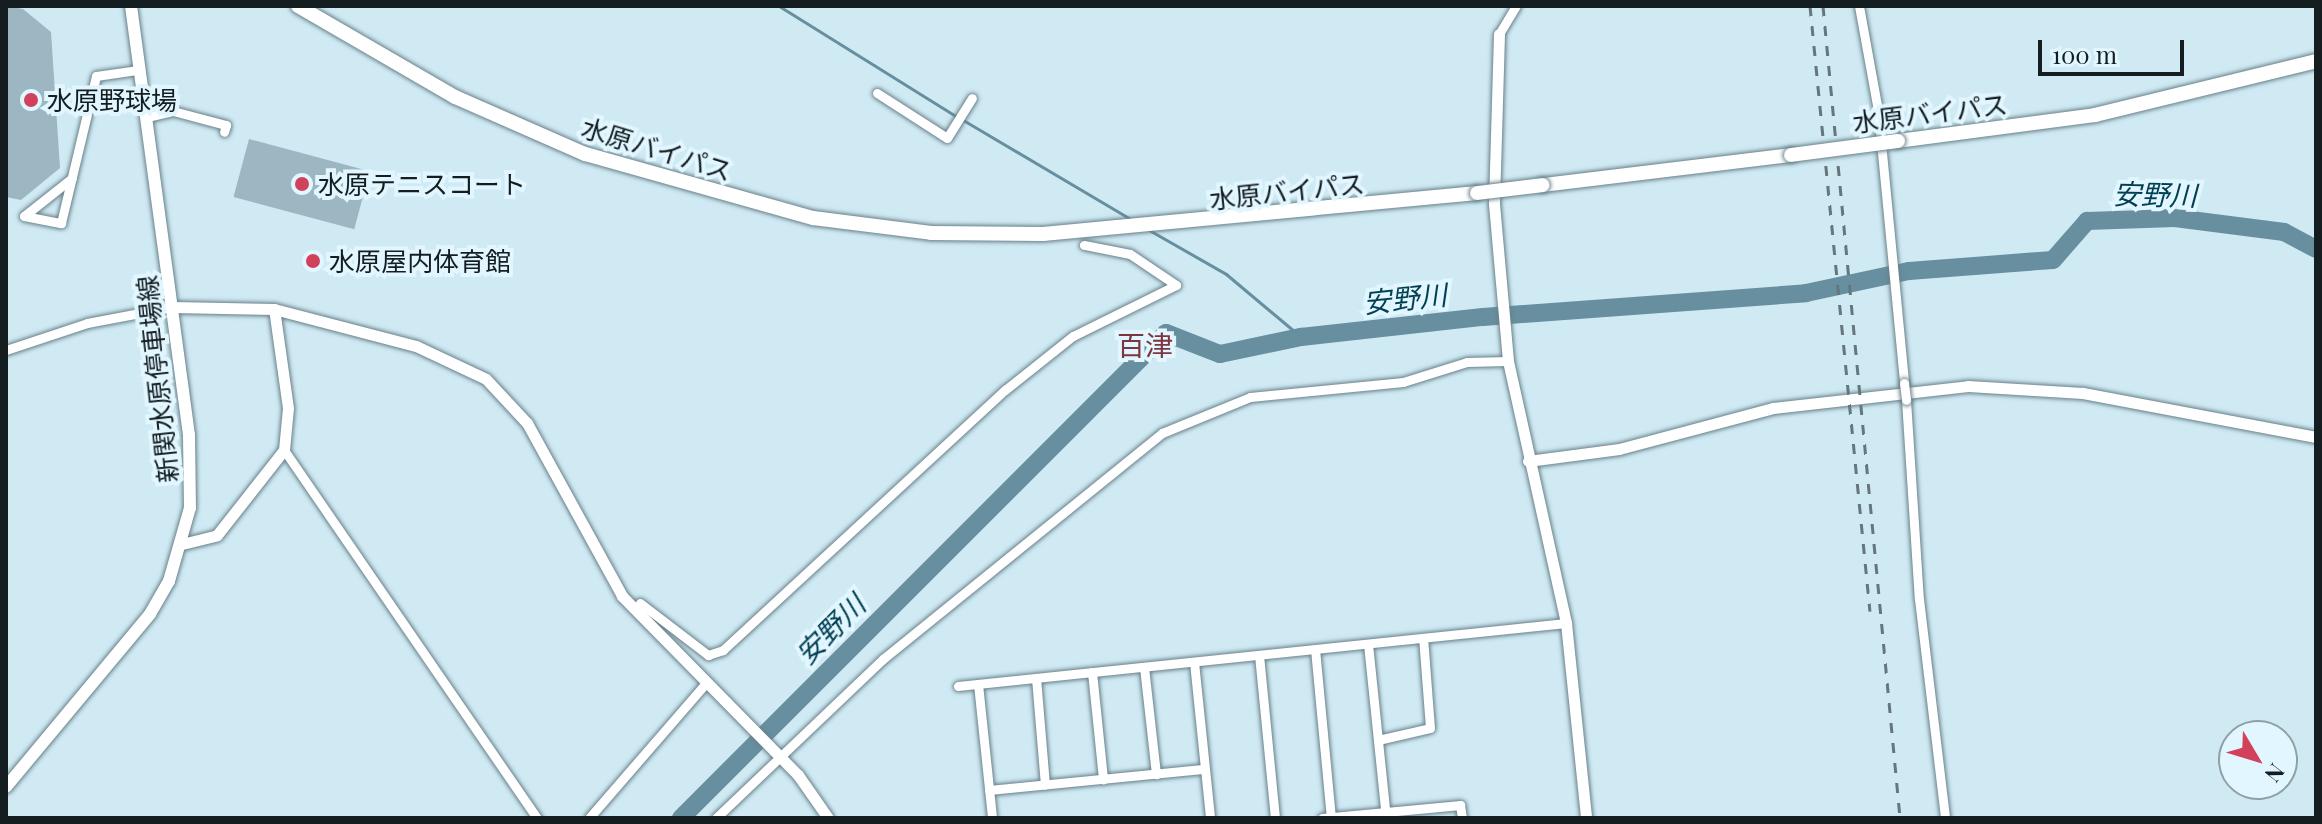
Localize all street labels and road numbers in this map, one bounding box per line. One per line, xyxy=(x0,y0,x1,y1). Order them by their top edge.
street label: 水原バイパス xyxy=(1851,88,2009,138)
street label: 水原バイパス xyxy=(578,111,736,187)
street label: 水原バイパス xyxy=(1208,167,1366,215)
street label: 新関水原停車場線 xyxy=(131,274,183,484)

